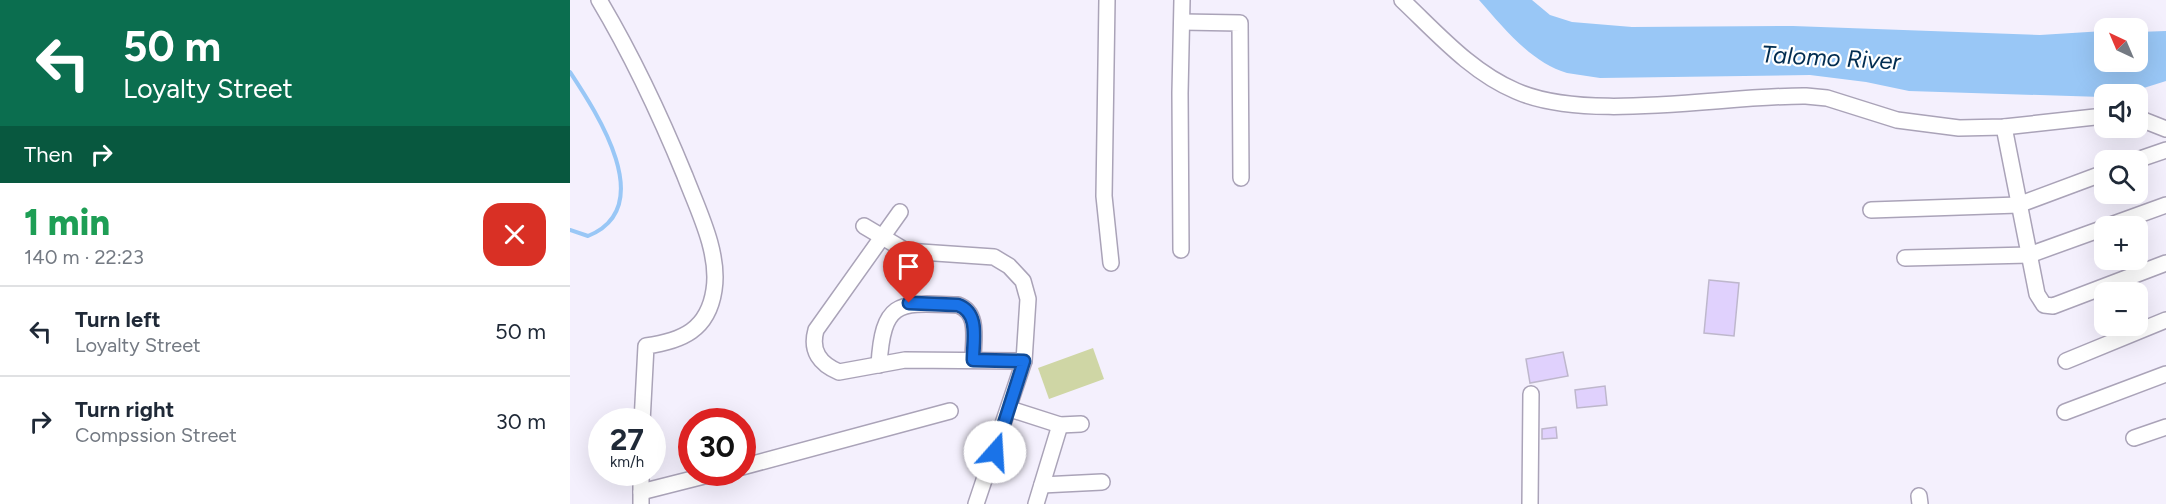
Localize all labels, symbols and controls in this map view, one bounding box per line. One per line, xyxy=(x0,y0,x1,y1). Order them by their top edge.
north arrow xyxy=(2094,18,2148,72)
map controls xyxy=(2094,18,2148,336)
text: 50 m xyxy=(123,21,221,72)
icon: left xyxy=(24,24,102,102)
water label: Talomo River xyxy=(1761,39,1902,76)
text: Loyalty Street xyxy=(123,72,293,105)
button: sound xyxy=(2094,84,2148,138)
icon: right xyxy=(85,138,118,171)
text: Then xyxy=(24,141,73,168)
button: search xyxy=(2094,150,2148,204)
text: 1 min xyxy=(24,201,110,244)
button: close xyxy=(483,203,546,266)
button: + xyxy=(2094,216,2148,270)
pin xyxy=(883,241,934,303)
text: 140 m · 22:23 xyxy=(24,245,144,269)
icon: arrive xyxy=(892,250,925,283)
button: − xyxy=(2094,282,2148,336)
text: Turn left xyxy=(75,306,161,333)
icon: left xyxy=(24,315,57,348)
text: 50 m xyxy=(495,318,546,345)
text: Loyalty Street xyxy=(75,333,201,357)
text: Turn right xyxy=(75,396,174,423)
icon: right xyxy=(24,405,57,438)
text: 30 m xyxy=(496,408,546,435)
speed limit sign: 30 xyxy=(678,408,756,486)
position arrow xyxy=(963,420,1027,484)
text: 27 xyxy=(610,421,644,458)
text: Compssion Street xyxy=(75,423,237,447)
text: km/h xyxy=(610,453,644,471)

